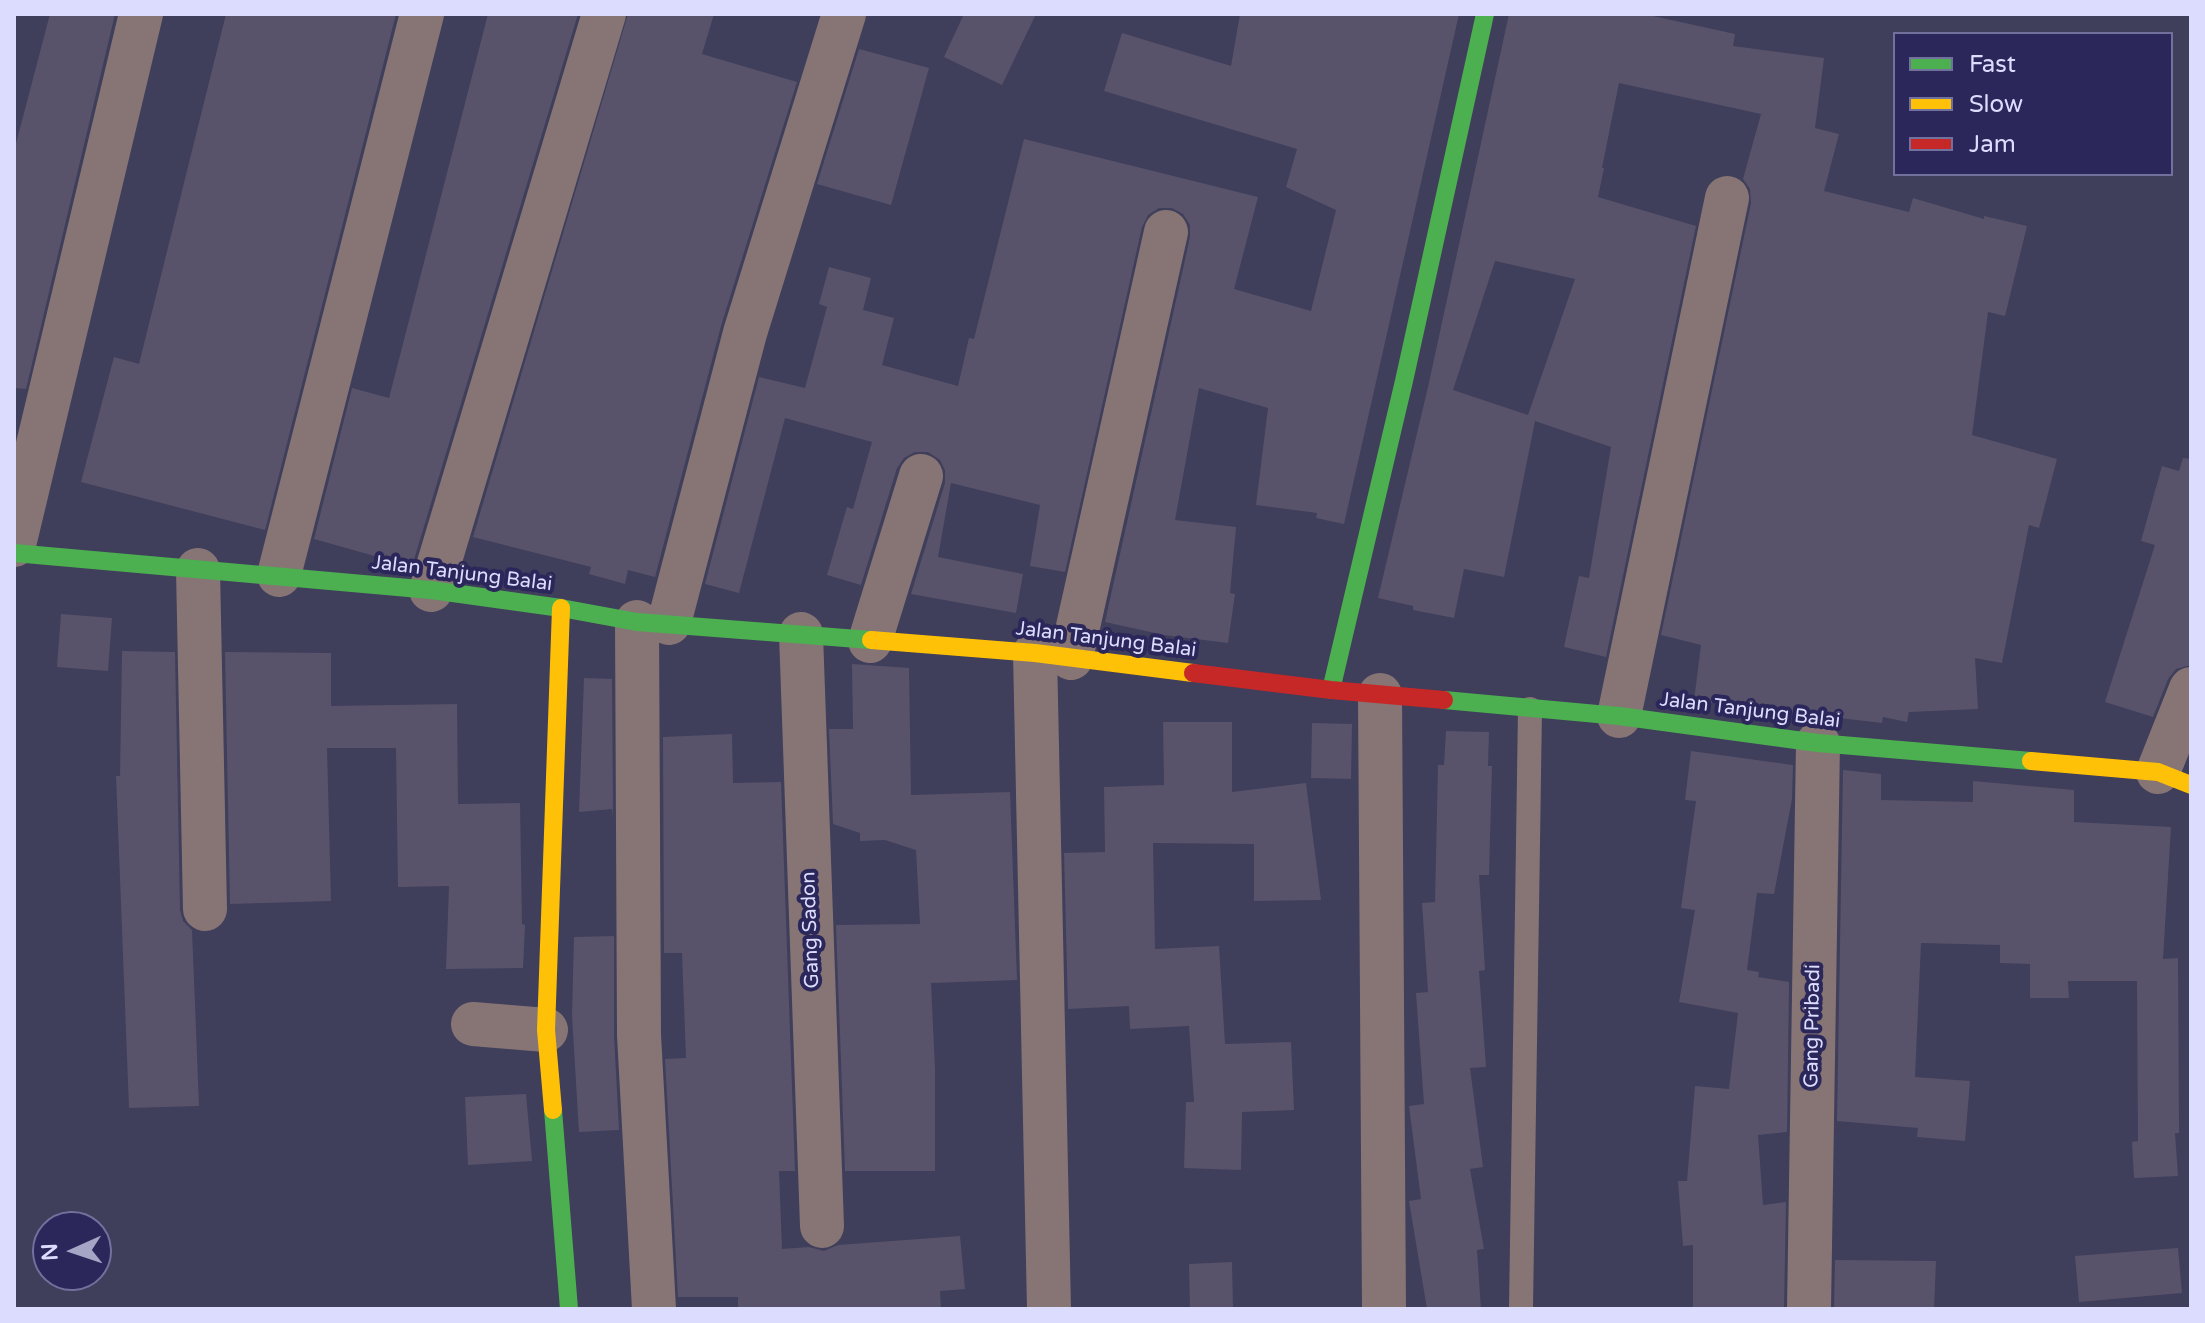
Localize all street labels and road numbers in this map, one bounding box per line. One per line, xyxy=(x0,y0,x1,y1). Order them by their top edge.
street label: Jalan Tanjung Balai xyxy=(370,551,554,597)
street label: Jalan Tanjung Balai xyxy=(1014,617,1198,663)
street label: Jalan Tanjung Balai xyxy=(1658,688,1842,734)
street label: Gang Sadon xyxy=(797,871,825,989)
street label: Gang Pribadi xyxy=(1800,964,1826,1088)

